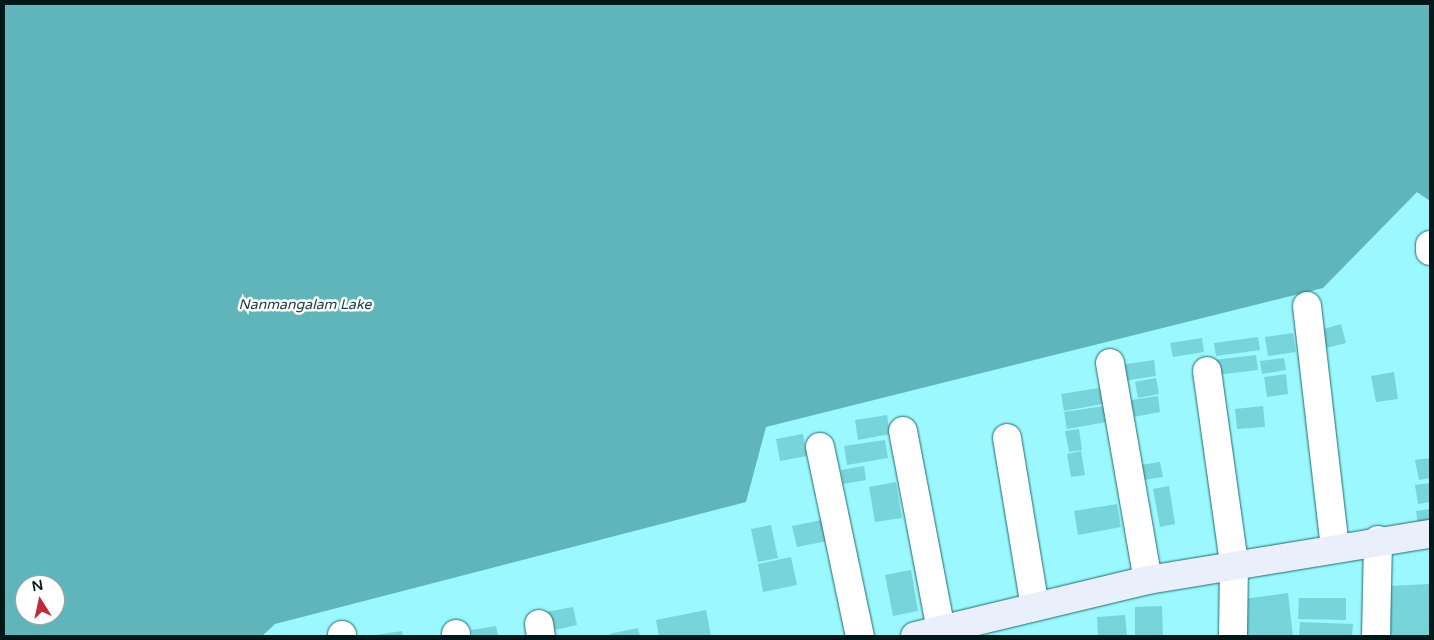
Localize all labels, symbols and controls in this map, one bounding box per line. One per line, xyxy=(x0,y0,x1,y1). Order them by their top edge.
water label: Nanmangalam Lake xyxy=(239,297,371,313)
north arrow xyxy=(15,575,65,625)
text: N xyxy=(30,576,44,595)

